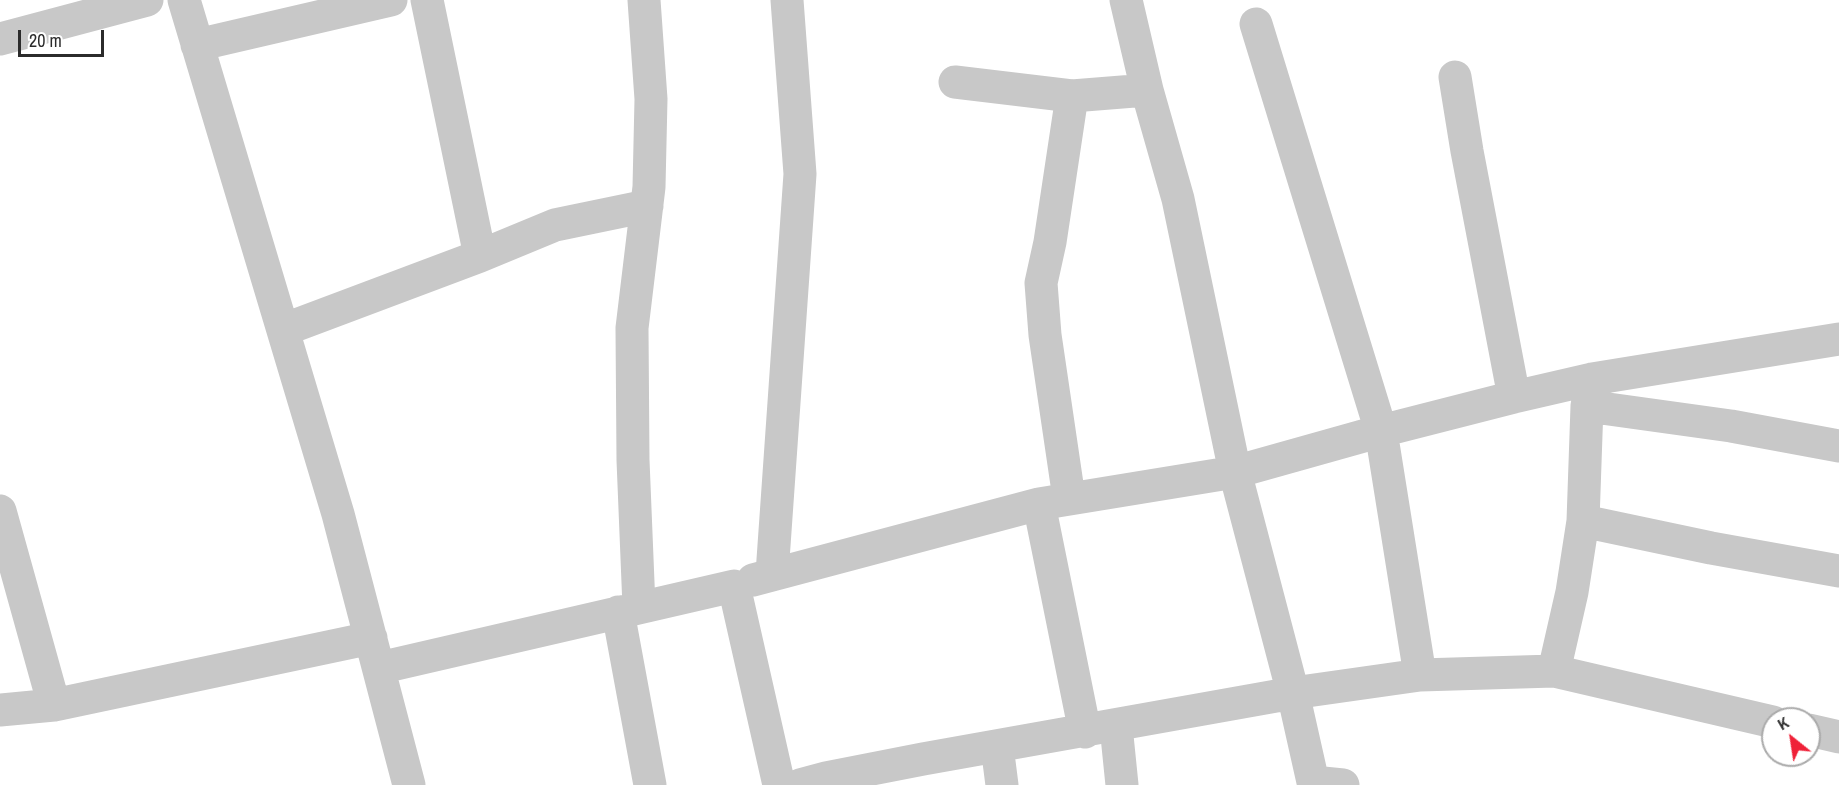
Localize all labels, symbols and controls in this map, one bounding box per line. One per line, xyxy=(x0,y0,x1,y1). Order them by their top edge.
scale bar xyxy=(21,18,106,56)
text: 20 m xyxy=(29,28,62,53)
north arrow xyxy=(1761,707,1821,767)
text: K xyxy=(1773,711,1793,735)

